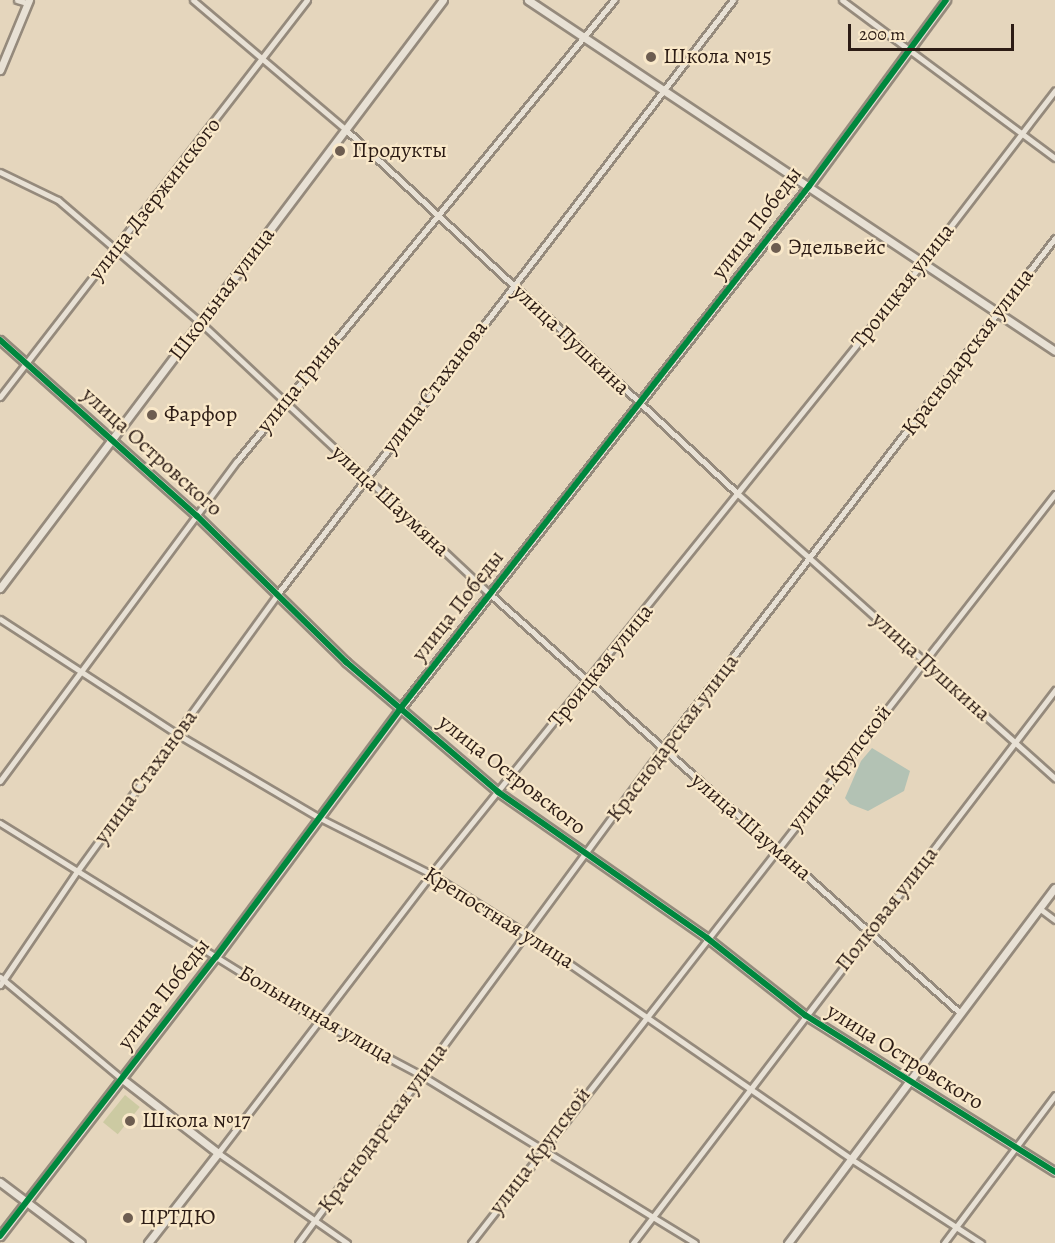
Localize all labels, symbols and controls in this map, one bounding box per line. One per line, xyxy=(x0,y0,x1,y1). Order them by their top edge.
scale bar xyxy=(851,12,1018,50)
text: 200 m xyxy=(859,22,905,46)
place label: Школа №15 xyxy=(663,44,772,70)
marker: Школа №15 xyxy=(644,50,658,64)
street label: улица Дзержинского xyxy=(83,112,227,286)
place label: Продукты xyxy=(352,138,447,164)
marker: Продукты xyxy=(333,144,347,158)
street label: улица Победы xyxy=(706,162,808,284)
street label: Троицкая улица xyxy=(846,218,960,354)
street label: Школьная улица xyxy=(163,222,281,366)
place label: Эдельвейс xyxy=(788,235,886,261)
marker: Эдельвейс xyxy=(769,241,783,255)
street label: Краснодарская улица xyxy=(896,263,1040,441)
street label: улица Пушкина xyxy=(507,279,635,401)
street label: улица Стаханова xyxy=(377,315,493,459)
street label: улица Гриня xyxy=(251,330,347,438)
street label: улица Островского xyxy=(76,382,228,522)
place label: Фарфор xyxy=(164,402,237,428)
marker: Фарфор xyxy=(145,408,159,422)
street label: улица Шаумяна xyxy=(326,440,454,562)
street label: улица Победы xyxy=(406,545,510,667)
street label: Троицкая улица xyxy=(543,599,659,733)
street label: улица Пушкина xyxy=(866,607,996,727)
street label: Краснодарская улица xyxy=(601,649,745,827)
street label: улица Крупской xyxy=(783,700,897,836)
street label: улица Стаханова xyxy=(89,705,203,849)
street label: улица Островского xyxy=(433,709,591,841)
street label: улица Шаумяна xyxy=(685,767,817,887)
street label: Полковая улица xyxy=(830,841,944,977)
street label: Крепостная улица xyxy=(419,861,579,975)
street label: улица Победы xyxy=(112,933,216,1055)
street label: Больничная улица xyxy=(234,960,398,1070)
street label: улица Островского xyxy=(822,998,988,1116)
street label: Краснодарская улица xyxy=(313,1038,453,1218)
street label: улица Крупской xyxy=(484,1082,596,1220)
place label: Школа №17 xyxy=(142,1108,250,1134)
marker: Школа №17 xyxy=(123,1114,137,1128)
place label: ЦРТДЮ xyxy=(140,1205,215,1231)
marker: ЦРТДЮ xyxy=(121,1211,135,1225)

